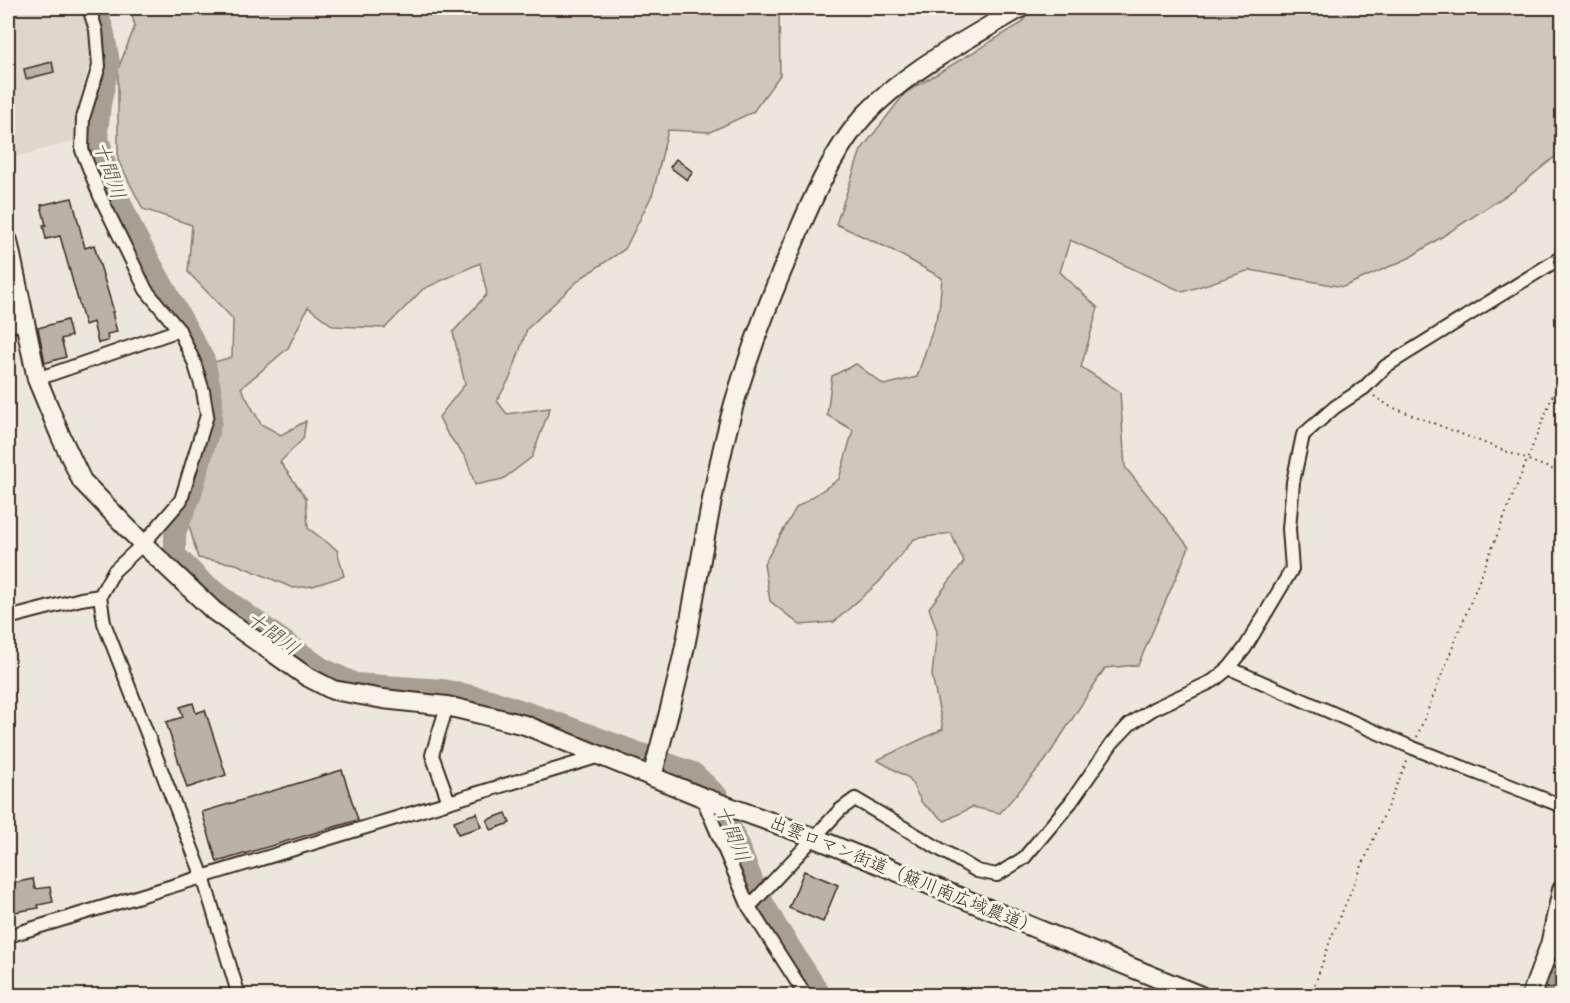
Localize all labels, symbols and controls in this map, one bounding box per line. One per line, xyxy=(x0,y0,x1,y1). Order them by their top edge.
water label: 十間川 xyxy=(88,137,132,203)
water label: 十間川 xyxy=(241,605,305,661)
water label: 十間川 xyxy=(710,800,756,866)
street label: 出雲ロマン街道（簸川南広域農道） xyxy=(766,810,1042,940)

